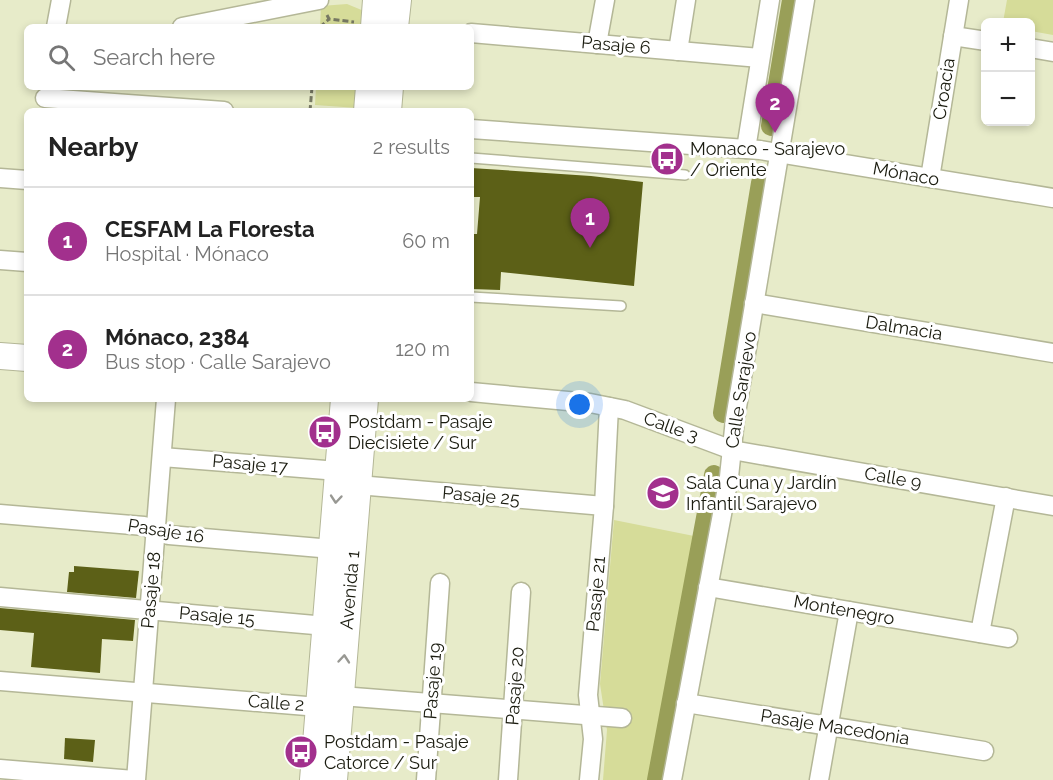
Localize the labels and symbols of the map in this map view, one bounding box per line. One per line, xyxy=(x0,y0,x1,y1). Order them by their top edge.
street label: Pasaje 6 xyxy=(581,31,652,58)
street label: Croacia xyxy=(928,56,959,121)
pin: 2 xyxy=(756,84,794,133)
place label: Monaco - Sarajevo / Oriente xyxy=(690,138,845,180)
bus stop icon: Monaco - Sarajevo / Oriente xyxy=(649,141,685,177)
street label: Mónaco xyxy=(871,157,941,190)
pin: 1 xyxy=(570,198,610,248)
street label: Dalmacia xyxy=(864,311,944,344)
street label: Calle Sarajevo xyxy=(721,330,760,450)
your location xyxy=(565,390,594,419)
street label: Calle 3 xyxy=(641,407,701,446)
place label: Postdam - Pasaje Diecisiete / Sur xyxy=(348,411,493,453)
bus stop icon: Postdam - Pasaje Diecisiete / Sur xyxy=(307,414,343,450)
street label: Pasaje 17 xyxy=(211,450,289,477)
street label: Calle 9 xyxy=(863,462,923,493)
place label: Sala Cuna y Jardín Infantil Sarajevo xyxy=(686,472,837,514)
school or university icon: Sala Cuna y Jardín Infantil Sarajevo xyxy=(645,475,681,511)
street label: Pasaje 25 xyxy=(441,482,521,509)
one-way arrow xyxy=(330,495,343,504)
street label: Pasaje 16 xyxy=(126,514,206,547)
street label: Avenida 1 xyxy=(336,549,363,630)
street label: Pasaje 18 xyxy=(137,551,164,629)
street label: Pasaje 21 xyxy=(582,555,609,633)
street label: Montenegro xyxy=(792,590,896,629)
street label: Pasaje 15 xyxy=(178,602,256,629)
street label: Pasaje 19 xyxy=(419,642,446,720)
street label: Pasaje 20 xyxy=(501,646,528,726)
one-way arrow xyxy=(337,654,350,663)
street label: Calle 2 xyxy=(247,690,305,715)
street label: Pasaje Macedonia xyxy=(759,704,911,749)
place label: Postdam - Pasaje Catorce / Sur xyxy=(324,731,469,773)
bus stop icon: Postdam - Pasaje Catorce / Sur xyxy=(283,734,319,770)

